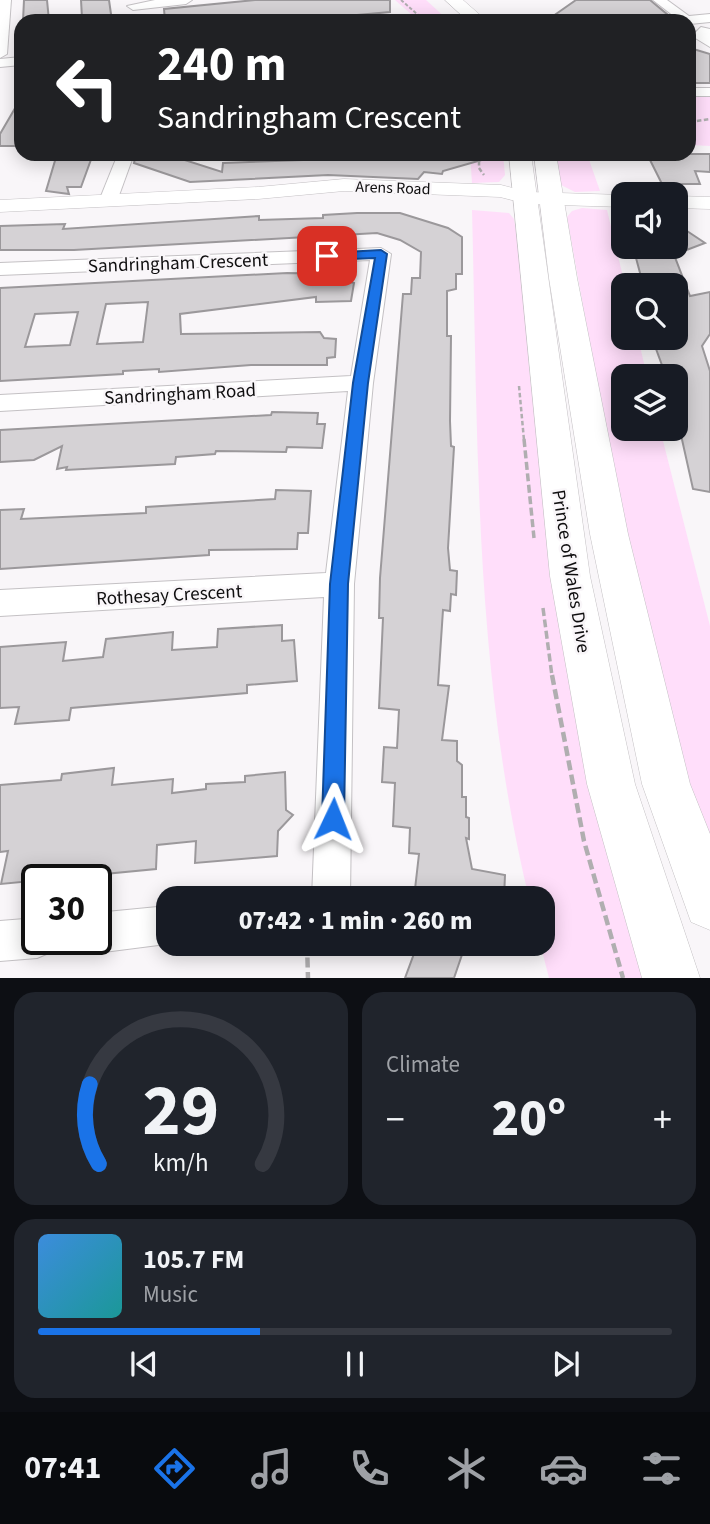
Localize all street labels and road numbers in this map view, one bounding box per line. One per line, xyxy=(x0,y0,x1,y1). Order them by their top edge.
street label: Arens Road xyxy=(355,176,431,200)
street label: Sandringham Crescent xyxy=(87,247,269,280)
street label: Sandringham Road xyxy=(103,377,257,412)
street label: Prince of Wales Drive xyxy=(544,488,597,655)
street label: Rothesay Crescent xyxy=(95,578,243,613)

